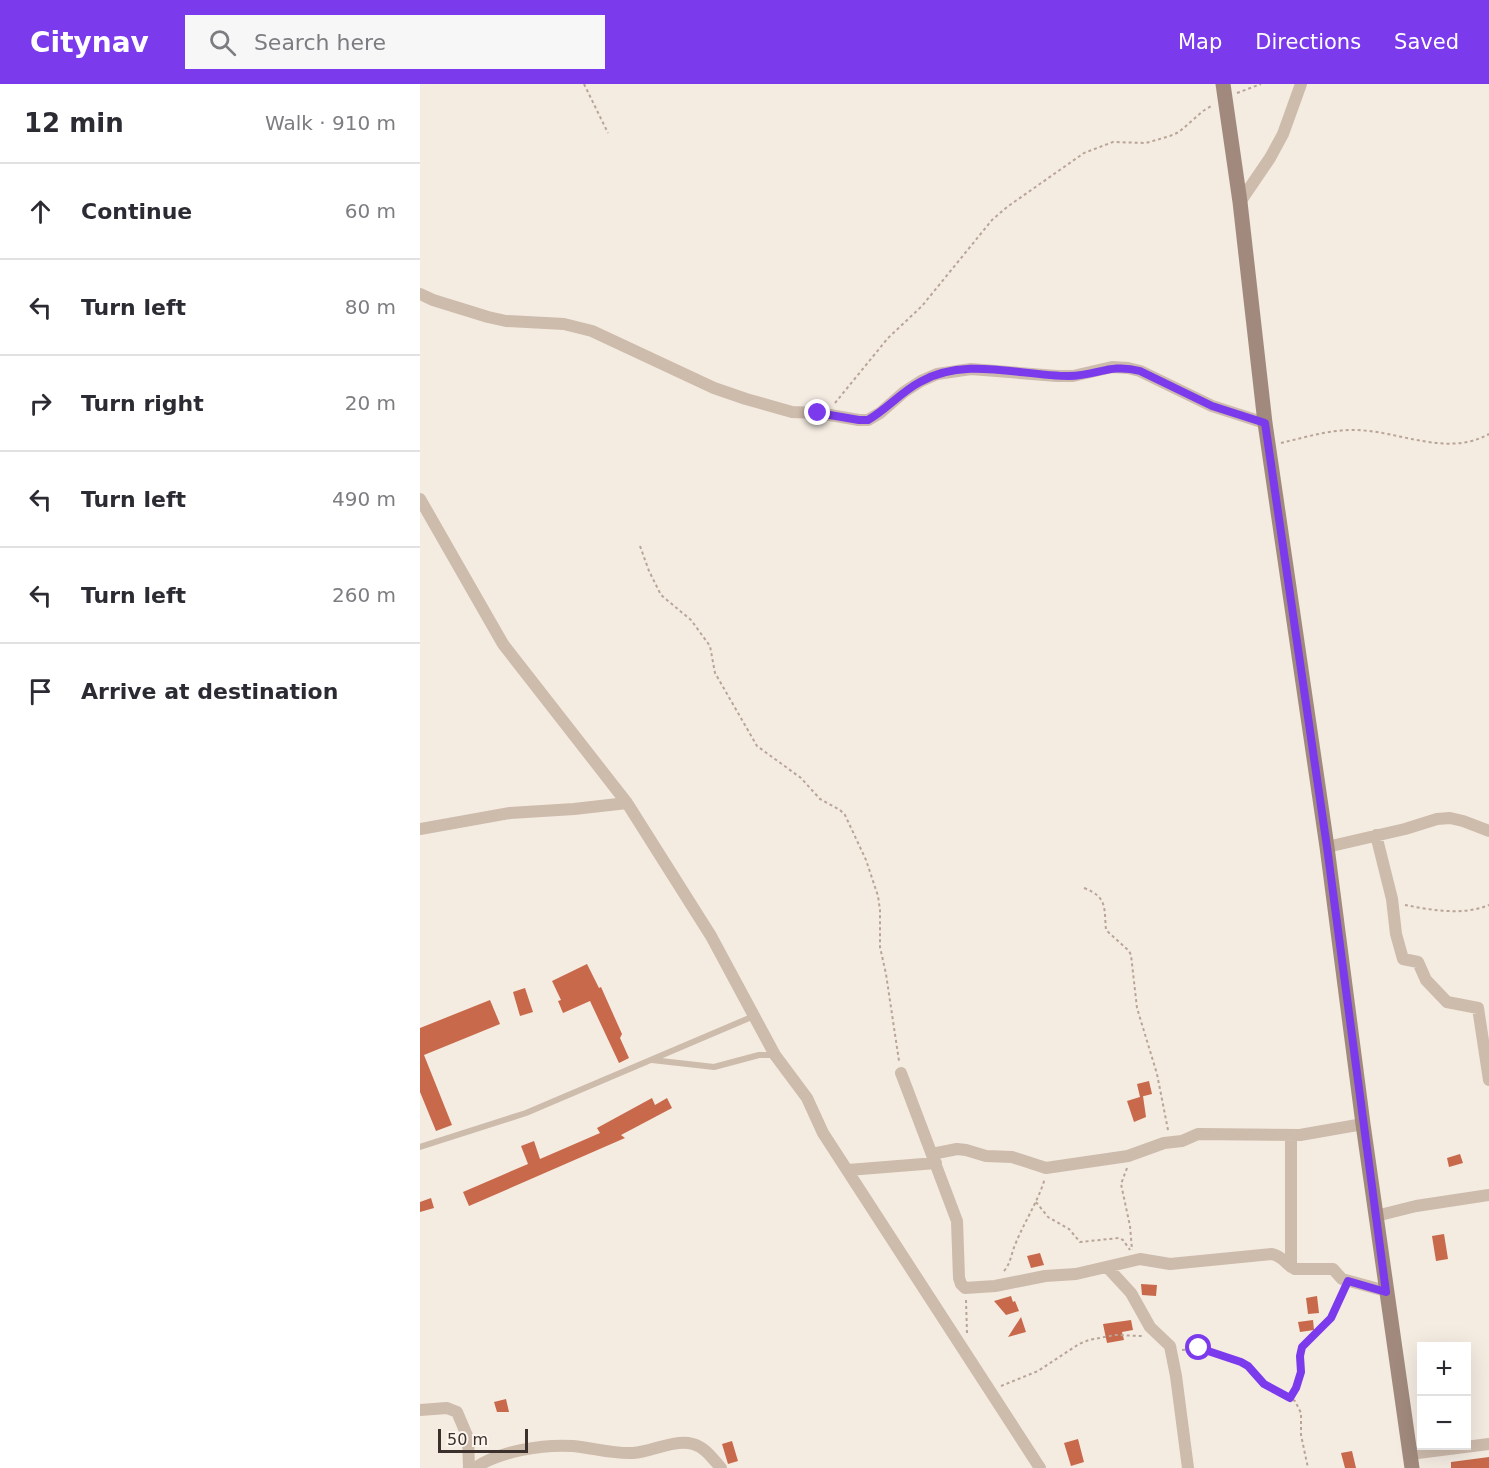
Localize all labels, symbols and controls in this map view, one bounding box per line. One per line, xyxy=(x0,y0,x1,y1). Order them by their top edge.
search box xyxy=(185,15,605,69)
text: Citynav xyxy=(30,26,149,59)
icon: search xyxy=(206,26,239,59)
text: Search here xyxy=(254,30,386,55)
text: Map xyxy=(1178,30,1222,54)
text: Directions xyxy=(1255,30,1361,54)
text: Saved xyxy=(1394,30,1459,54)
text: 12 min xyxy=(24,108,124,138)
text: Walk · 910 m xyxy=(265,111,396,135)
icon: ahead xyxy=(24,195,57,228)
text: Continue xyxy=(81,199,192,224)
text: 60 m xyxy=(345,199,396,223)
icon: left xyxy=(24,291,57,324)
text: Turn left xyxy=(81,295,186,320)
text: 80 m xyxy=(345,295,396,319)
icon: right xyxy=(24,387,57,420)
text: Turn right xyxy=(81,391,204,416)
text: 20 m xyxy=(345,391,396,415)
route end xyxy=(804,399,830,425)
icon: left xyxy=(24,483,57,516)
text: Turn left xyxy=(81,487,186,512)
text: 490 m xyxy=(332,487,396,511)
icon: left xyxy=(24,579,57,612)
text: Turn left xyxy=(81,583,186,608)
text: 260 m xyxy=(332,583,396,607)
icon: arrive xyxy=(24,675,57,708)
text: Arrive at destination xyxy=(81,679,338,704)
route start xyxy=(1185,1334,1211,1360)
map controls xyxy=(1417,1342,1471,1450)
button: + xyxy=(1417,1342,1471,1396)
button: − xyxy=(1417,1396,1471,1450)
scale bar xyxy=(438,1426,528,1454)
text: 50 m xyxy=(447,1430,488,1449)

